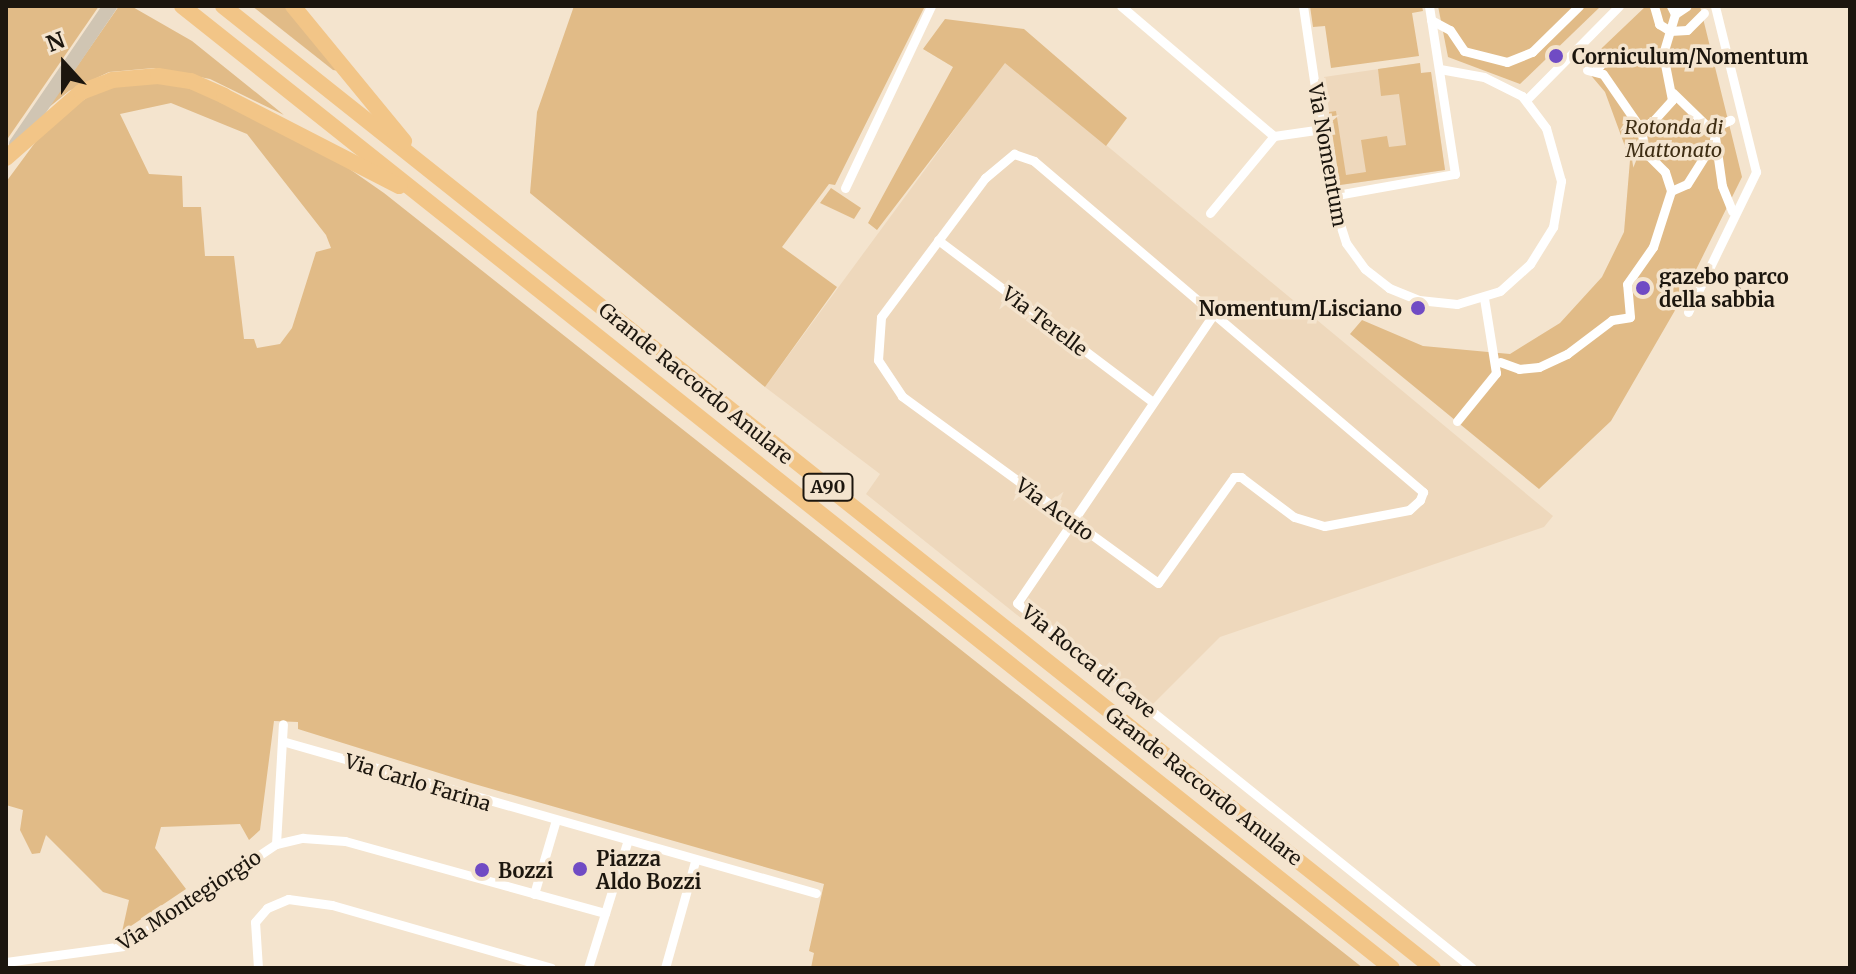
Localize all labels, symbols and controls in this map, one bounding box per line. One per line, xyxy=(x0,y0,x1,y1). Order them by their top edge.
north arrow xyxy=(24,24,104,104)
text: N xyxy=(42,25,69,58)
place label: Corniculum/Nomentum xyxy=(1572,44,1808,68)
marker: Corniculum/Nomentum xyxy=(1547,47,1565,65)
street label: Via Nomentum xyxy=(1304,81,1352,229)
park label: Rotonda di Mattonato xyxy=(1625,114,1723,161)
place label: gazebo parco della sabbia xyxy=(1659,264,1789,311)
marker: gazebo parco della sabbia xyxy=(1634,279,1652,297)
street label: Via Terelle xyxy=(998,281,1092,361)
place label: Nomentum/Lisciano xyxy=(1199,296,1402,320)
street label: Grande Raccordo Anulare xyxy=(594,297,798,469)
marker: Nomentum/Lisciano xyxy=(1409,299,1427,317)
road number: A90 xyxy=(802,473,854,501)
street label: Via Acuto xyxy=(1011,473,1099,545)
street label: Via Rocca di Cave xyxy=(1017,600,1161,722)
street label: Grande Raccordo Anulare xyxy=(1101,702,1307,870)
street label: Via Carlo Farina xyxy=(342,748,494,816)
street label: Via Montegiorgio xyxy=(113,845,265,955)
place label: Piazza Aldo Bozzi xyxy=(596,846,701,893)
place label: Bozzi xyxy=(498,858,553,882)
marker: Piazza Aldo Bozzi xyxy=(571,860,589,878)
marker: Bozzi xyxy=(473,861,491,879)

